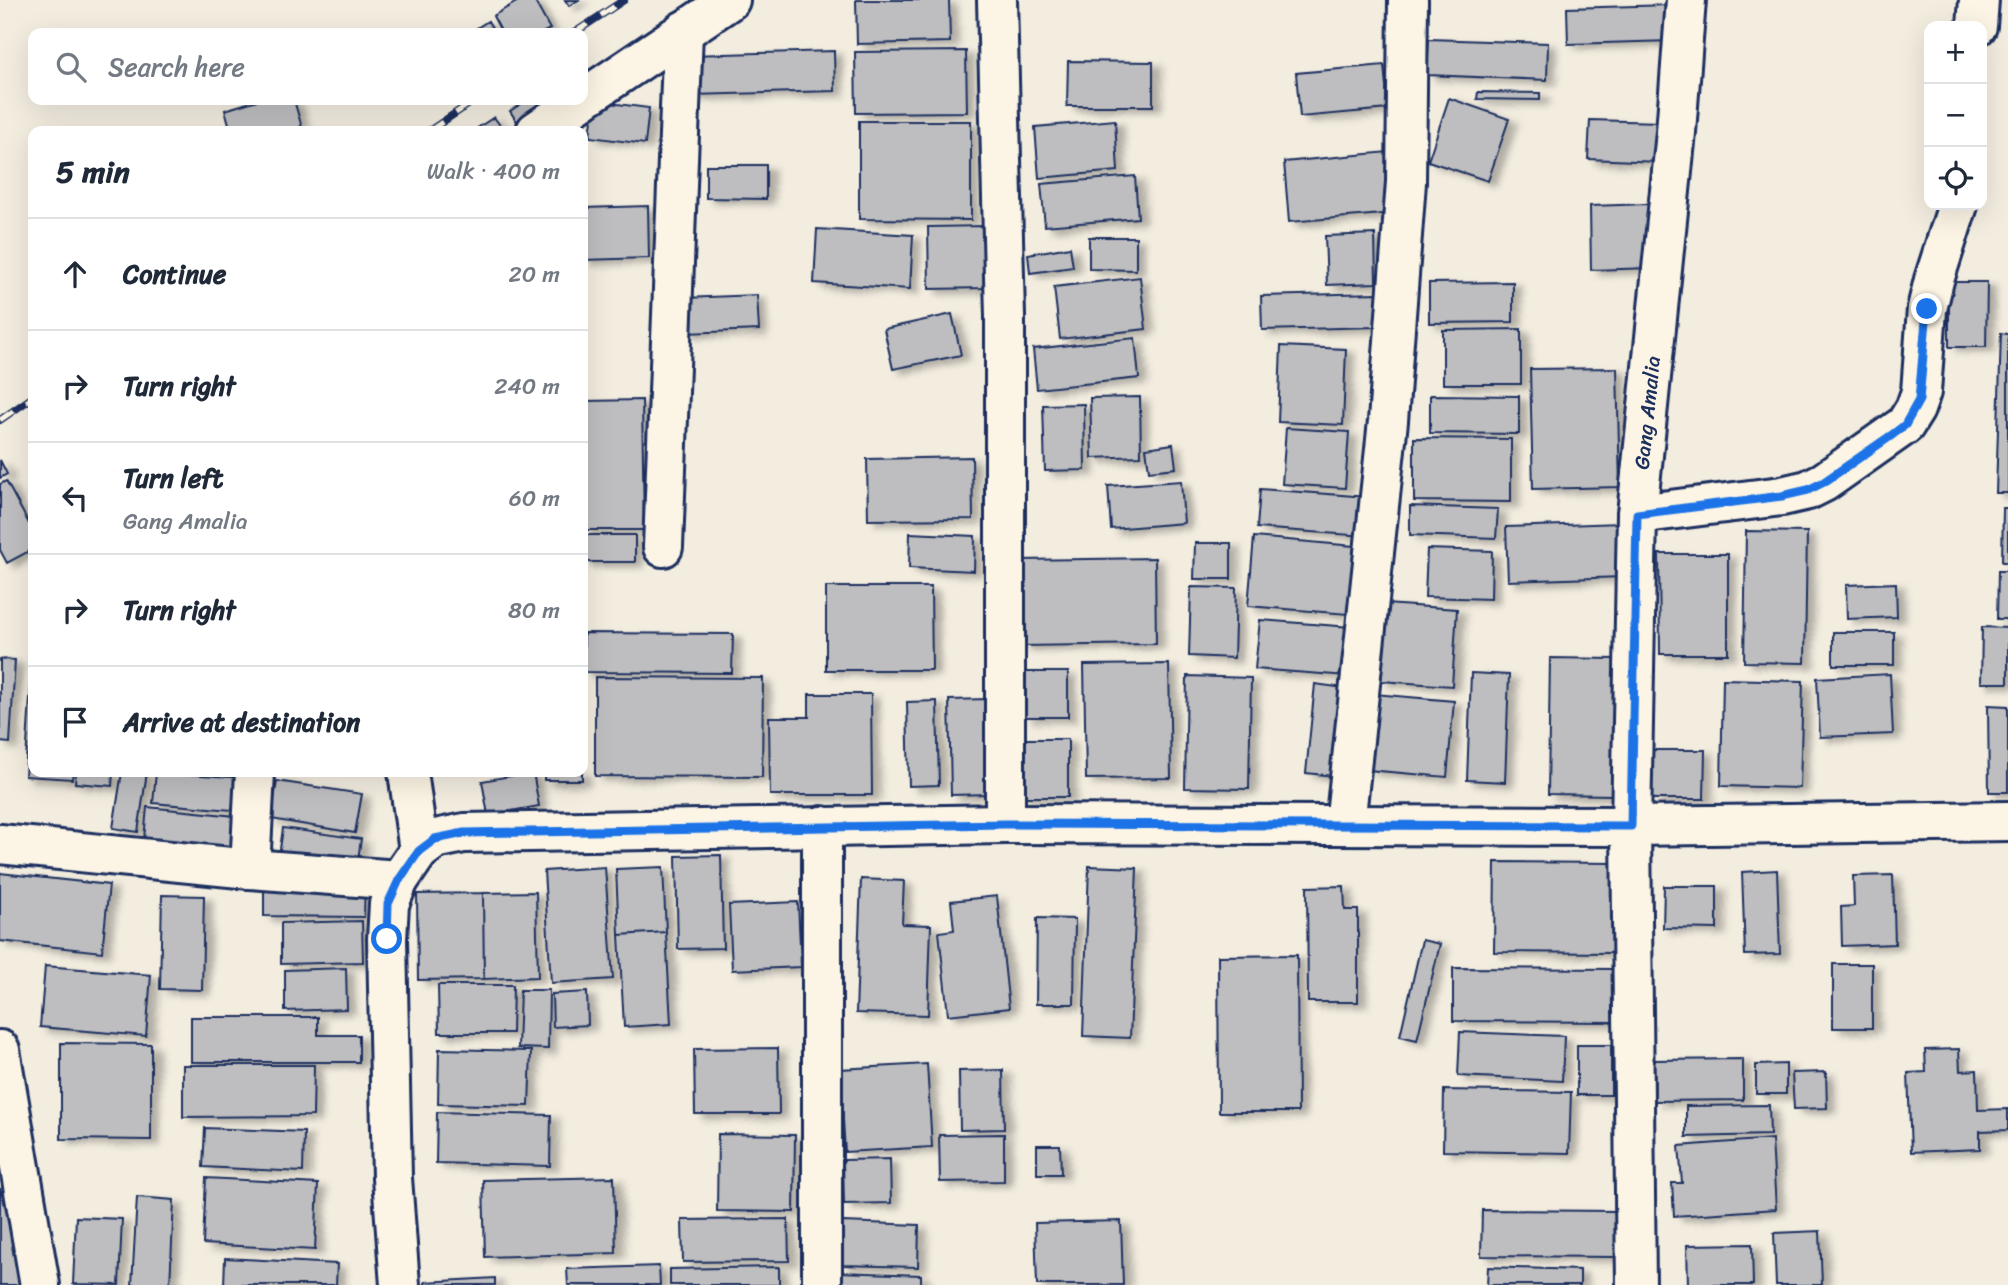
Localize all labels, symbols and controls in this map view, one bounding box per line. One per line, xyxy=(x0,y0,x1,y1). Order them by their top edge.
map controls xyxy=(1924,21,1987,210)
button: + xyxy=(1924,21,1987,84)
search box xyxy=(28,28,588,105)
text: Search here xyxy=(108,44,245,90)
icon: search xyxy=(52,48,90,86)
button: − xyxy=(1924,84,1987,147)
text: 5 min xyxy=(56,145,130,199)
button: locate xyxy=(1924,147,1987,210)
text: Walk · 400 m xyxy=(427,151,560,192)
text: Continue xyxy=(123,251,226,297)
text: 20 m xyxy=(509,254,560,295)
icon: ahead xyxy=(56,255,94,293)
route end xyxy=(1911,293,1942,324)
street label: Gang Amalia xyxy=(1623,354,1672,471)
text: Turn right xyxy=(123,363,236,409)
text: 240 m xyxy=(494,366,560,407)
icon: right xyxy=(56,367,94,405)
text: Turn left xyxy=(123,455,223,501)
text: 60 m xyxy=(509,478,560,519)
icon: left xyxy=(56,479,94,517)
text: Gang Amalia xyxy=(123,501,248,542)
text: Turn right xyxy=(123,587,236,633)
text: 80 m xyxy=(508,590,560,631)
icon: right xyxy=(56,591,94,629)
text: Arrive at destination xyxy=(123,699,360,745)
icon: arrive xyxy=(56,703,94,741)
route start xyxy=(371,923,402,954)

